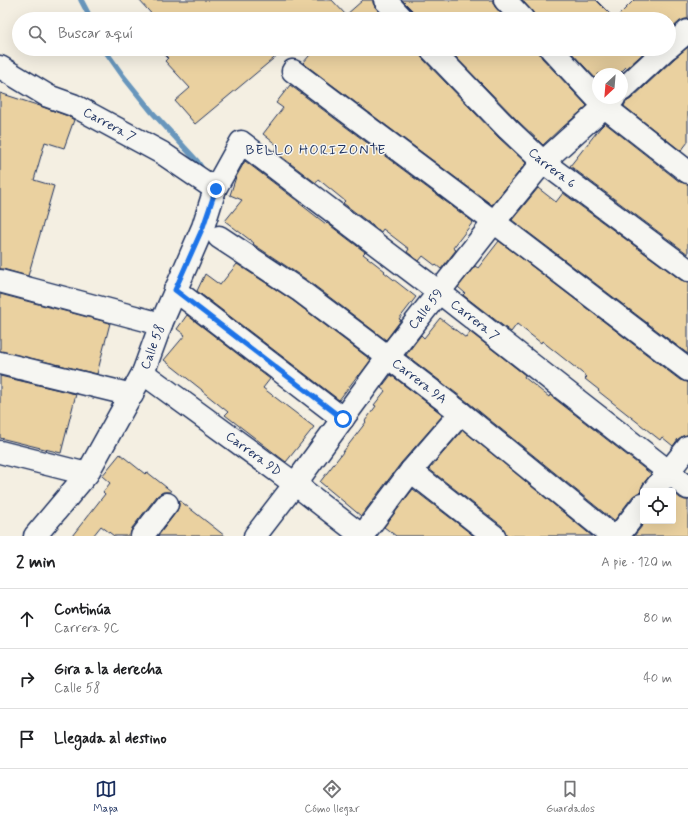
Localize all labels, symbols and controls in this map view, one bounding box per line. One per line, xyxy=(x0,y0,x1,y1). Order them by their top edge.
search box xyxy=(12,12,676,56)
icon: search xyxy=(26,23,48,45)
text: Buscar aquí xyxy=(58,24,133,44)
north arrow xyxy=(592,68,628,104)
street label: Carrera 7 xyxy=(80,103,139,146)
district label: BELLO HORIZONTE xyxy=(246,141,386,159)
street label: Carrera 6 xyxy=(525,144,580,192)
route end xyxy=(207,180,225,198)
street label: Calle 59 xyxy=(404,285,447,333)
street label: Carrera 7 xyxy=(447,296,503,345)
street label: Calle 58 xyxy=(137,322,169,372)
street label: Carrera 9A xyxy=(389,355,450,408)
route start xyxy=(334,410,352,428)
street label: Carrera 9D xyxy=(222,428,285,480)
map controls xyxy=(640,488,676,524)
button: locate xyxy=(640,488,676,524)
text: 2 min xyxy=(16,551,56,573)
text: A pie · 120 m xyxy=(601,554,672,571)
text: Continúa xyxy=(54,600,111,620)
icon: ahead xyxy=(16,608,38,630)
text: 80 m xyxy=(643,610,672,627)
text: Carrera 9C xyxy=(54,620,119,637)
text: Gira a la derecha xyxy=(54,660,163,680)
icon: right xyxy=(16,668,38,690)
text: 40 m xyxy=(643,670,672,687)
text: Calle 58 xyxy=(54,680,100,697)
icon: arrive xyxy=(16,728,38,750)
text: Llegada al destino xyxy=(54,729,167,749)
tab: Mapa xyxy=(93,778,118,816)
tab: Cómo llegar xyxy=(305,778,360,816)
tab: Guardados xyxy=(546,778,595,816)

